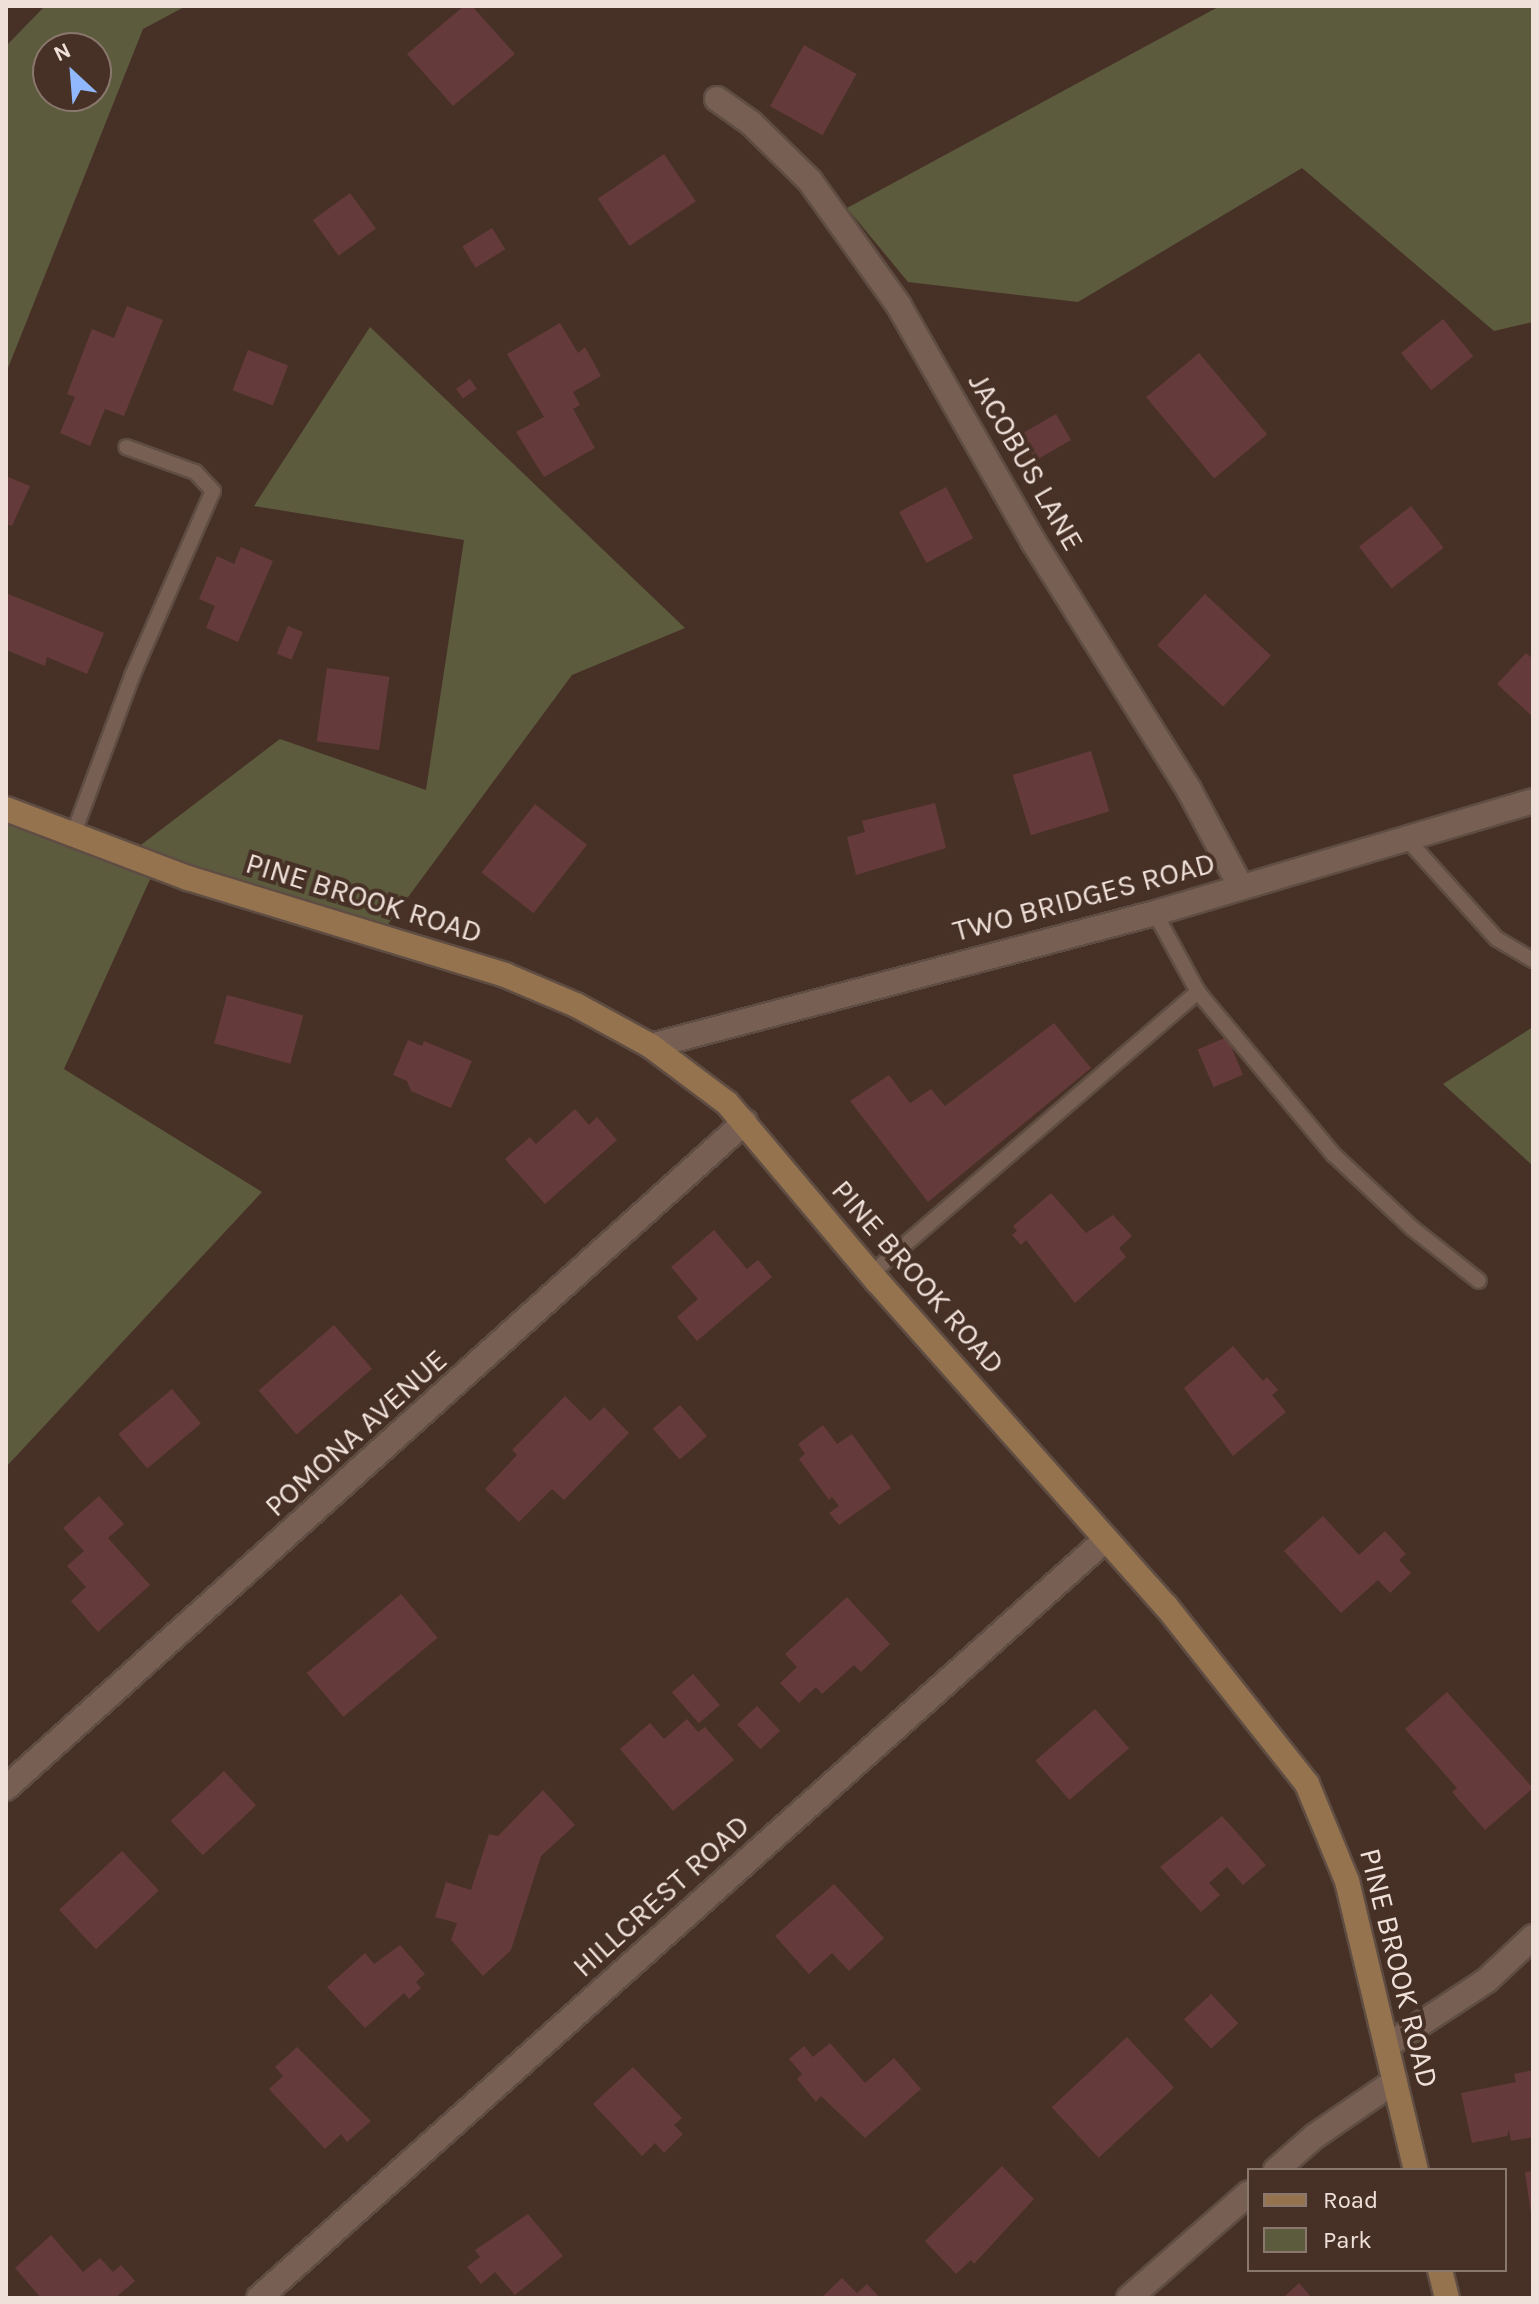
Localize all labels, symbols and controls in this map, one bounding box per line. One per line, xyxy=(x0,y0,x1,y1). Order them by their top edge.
north arrow xyxy=(32,32,112,112)
text: N xyxy=(50,37,75,67)
street label: JACOBUS LANE xyxy=(961,367,1091,557)
street label: PINE BROOK ROAD xyxy=(241,845,487,951)
street label: TWO BRIDGES ROAD xyxy=(949,845,1219,949)
street label: PINE BROOK ROAD xyxy=(824,1173,1012,1381)
street label: POMONA AVENUE xyxy=(257,1342,455,1524)
street label: HILLCREST ROAD xyxy=(565,1807,757,1985)
street label: PINE BROOK ROAD xyxy=(1352,1845,1446,2091)
legend xyxy=(1247,2168,1507,2272)
text: Road xyxy=(1323,2186,1378,2214)
text: Park xyxy=(1323,2226,1372,2254)

